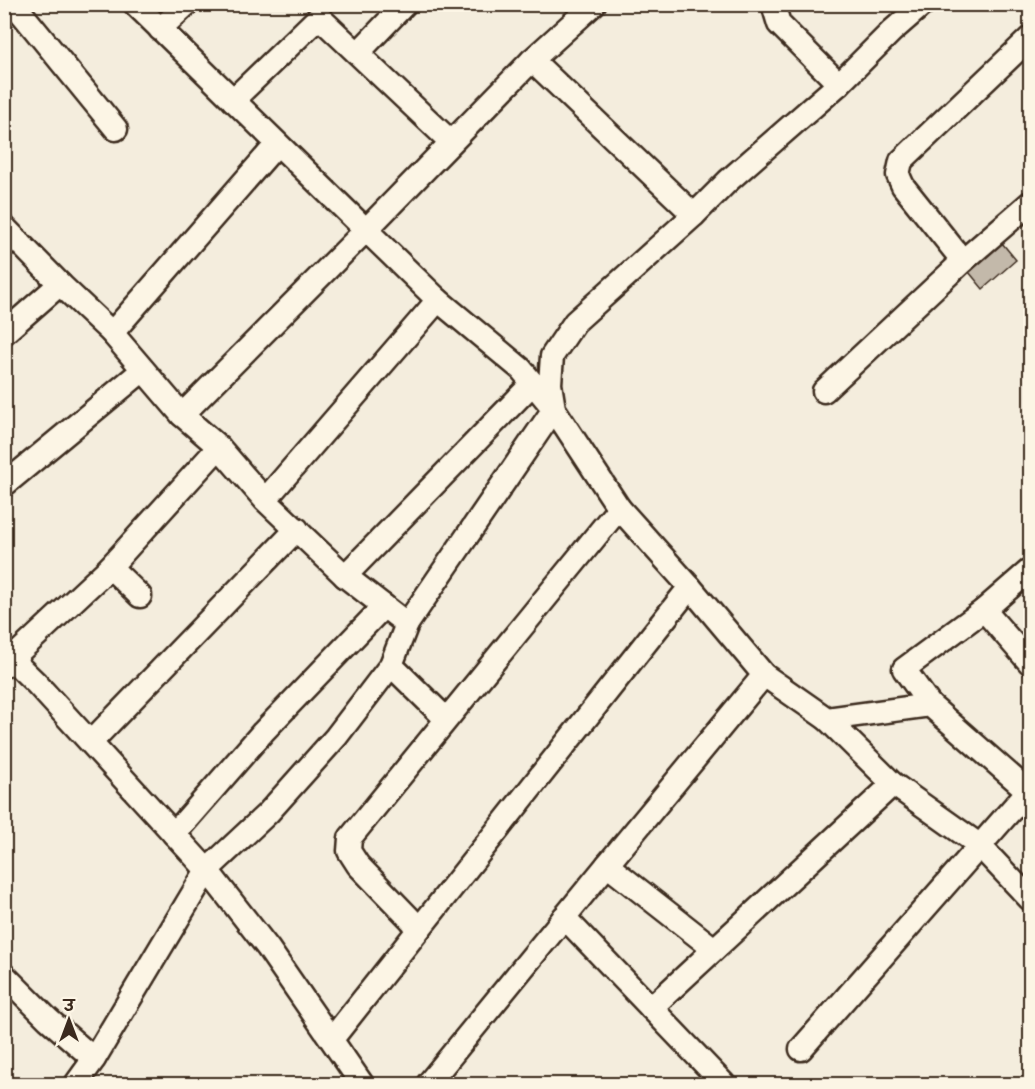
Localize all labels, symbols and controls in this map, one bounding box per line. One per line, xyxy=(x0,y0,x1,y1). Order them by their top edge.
north arrow xyxy=(39,990,99,1050)
text: उ xyxy=(62,995,76,1016)

